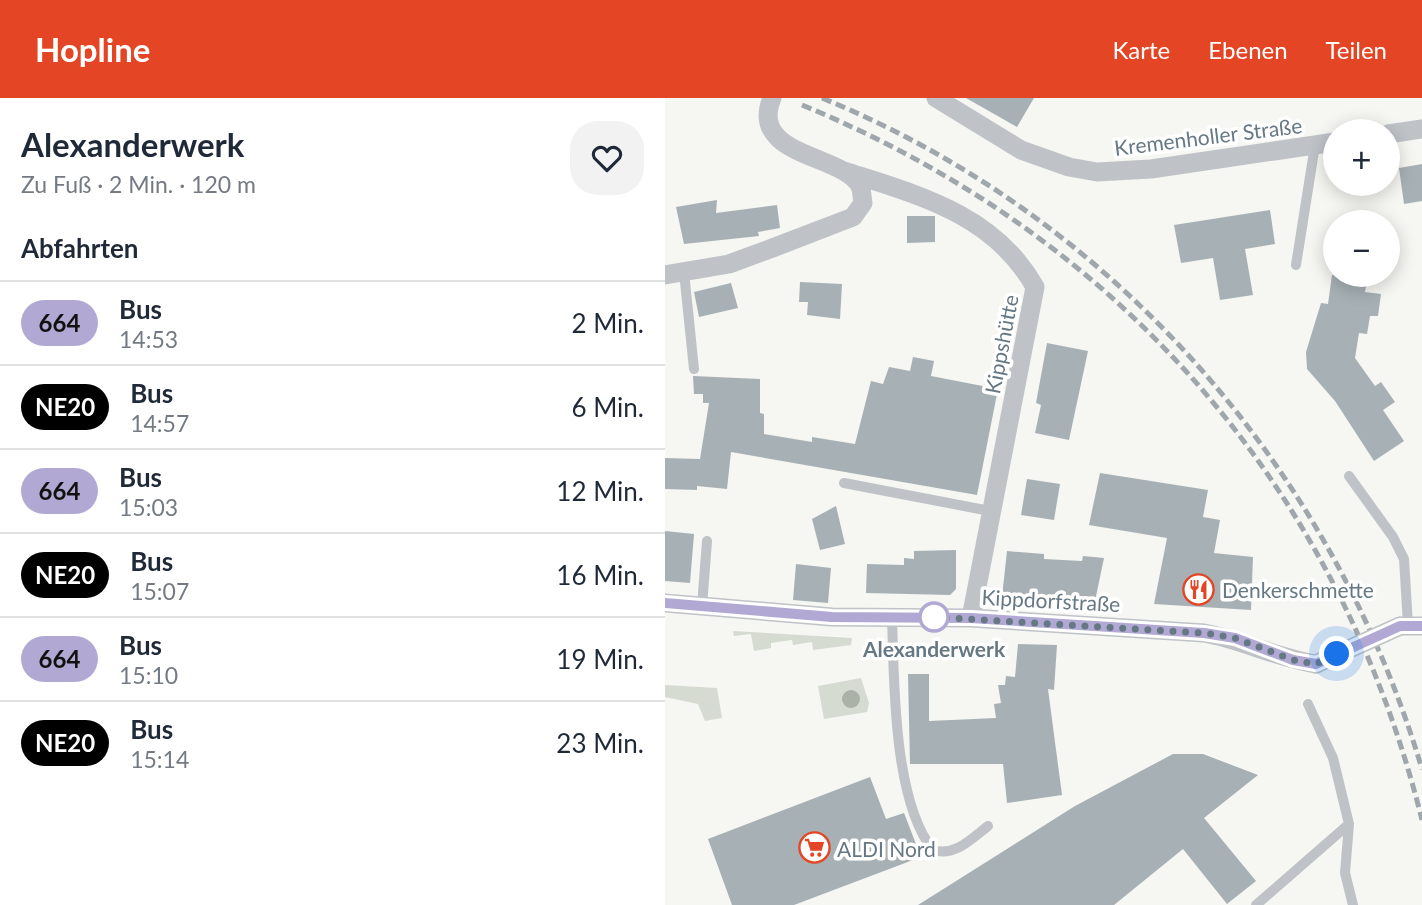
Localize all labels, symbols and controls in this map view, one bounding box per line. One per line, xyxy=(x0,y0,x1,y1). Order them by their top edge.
text: Hopline xyxy=(35,29,150,69)
text: Karte xyxy=(1113,35,1170,64)
text: Ebenen xyxy=(1208,35,1288,64)
text: Teilen xyxy=(1326,35,1387,64)
street label: Kremenholler Straße xyxy=(1113,112,1303,160)
map controls xyxy=(1323,119,1400,287)
button: + xyxy=(1323,119,1400,196)
button: heart xyxy=(570,121,644,195)
text: Alexanderwerk xyxy=(21,124,244,164)
text: Zu Fuß · 2 Min. · 120 m xyxy=(21,170,256,198)
button: − xyxy=(1323,210,1400,287)
text: Abfahrten xyxy=(21,232,139,264)
street label: Kippshütte xyxy=(979,292,1023,396)
text: Bus xyxy=(119,293,162,325)
text: 2 Min. xyxy=(571,307,644,339)
text: 664 xyxy=(39,308,80,337)
text: 14:53 xyxy=(119,325,178,353)
text: Bus xyxy=(130,377,173,409)
text: 6 Min. xyxy=(571,391,644,423)
text: NE20 xyxy=(35,392,95,421)
text: 14:57 xyxy=(130,409,189,437)
text: Bus xyxy=(119,461,162,493)
text: 12 Min. xyxy=(556,475,644,507)
text: 664 xyxy=(39,476,80,505)
text: 15:03 xyxy=(119,493,178,521)
text: Bus xyxy=(130,545,173,577)
text: 16 Min. xyxy=(556,559,644,591)
text: NE20 xyxy=(35,560,95,589)
restaurant icon: Denkerschmette xyxy=(1182,572,1216,606)
text: 15:07 xyxy=(130,577,189,605)
place label: Denkerschmette xyxy=(1222,577,1374,602)
street label: Kippdorfstraße xyxy=(981,584,1121,616)
marker: Alexanderwerk xyxy=(919,602,949,632)
text: Bus xyxy=(119,629,162,661)
place label: Alexanderwerk xyxy=(862,636,1006,661)
your location xyxy=(1319,636,1354,671)
text: 19 Min. xyxy=(556,643,644,675)
text: 664 xyxy=(39,644,80,673)
text: 15:10 xyxy=(119,661,178,689)
text: Bus xyxy=(130,713,173,745)
text: 23 Min. xyxy=(556,727,644,759)
text: NE20 xyxy=(35,728,95,757)
text: 15:14 xyxy=(130,745,189,773)
supermarket icon: ALDI Nord xyxy=(797,831,831,865)
place label: ALDI Nord xyxy=(837,836,936,861)

